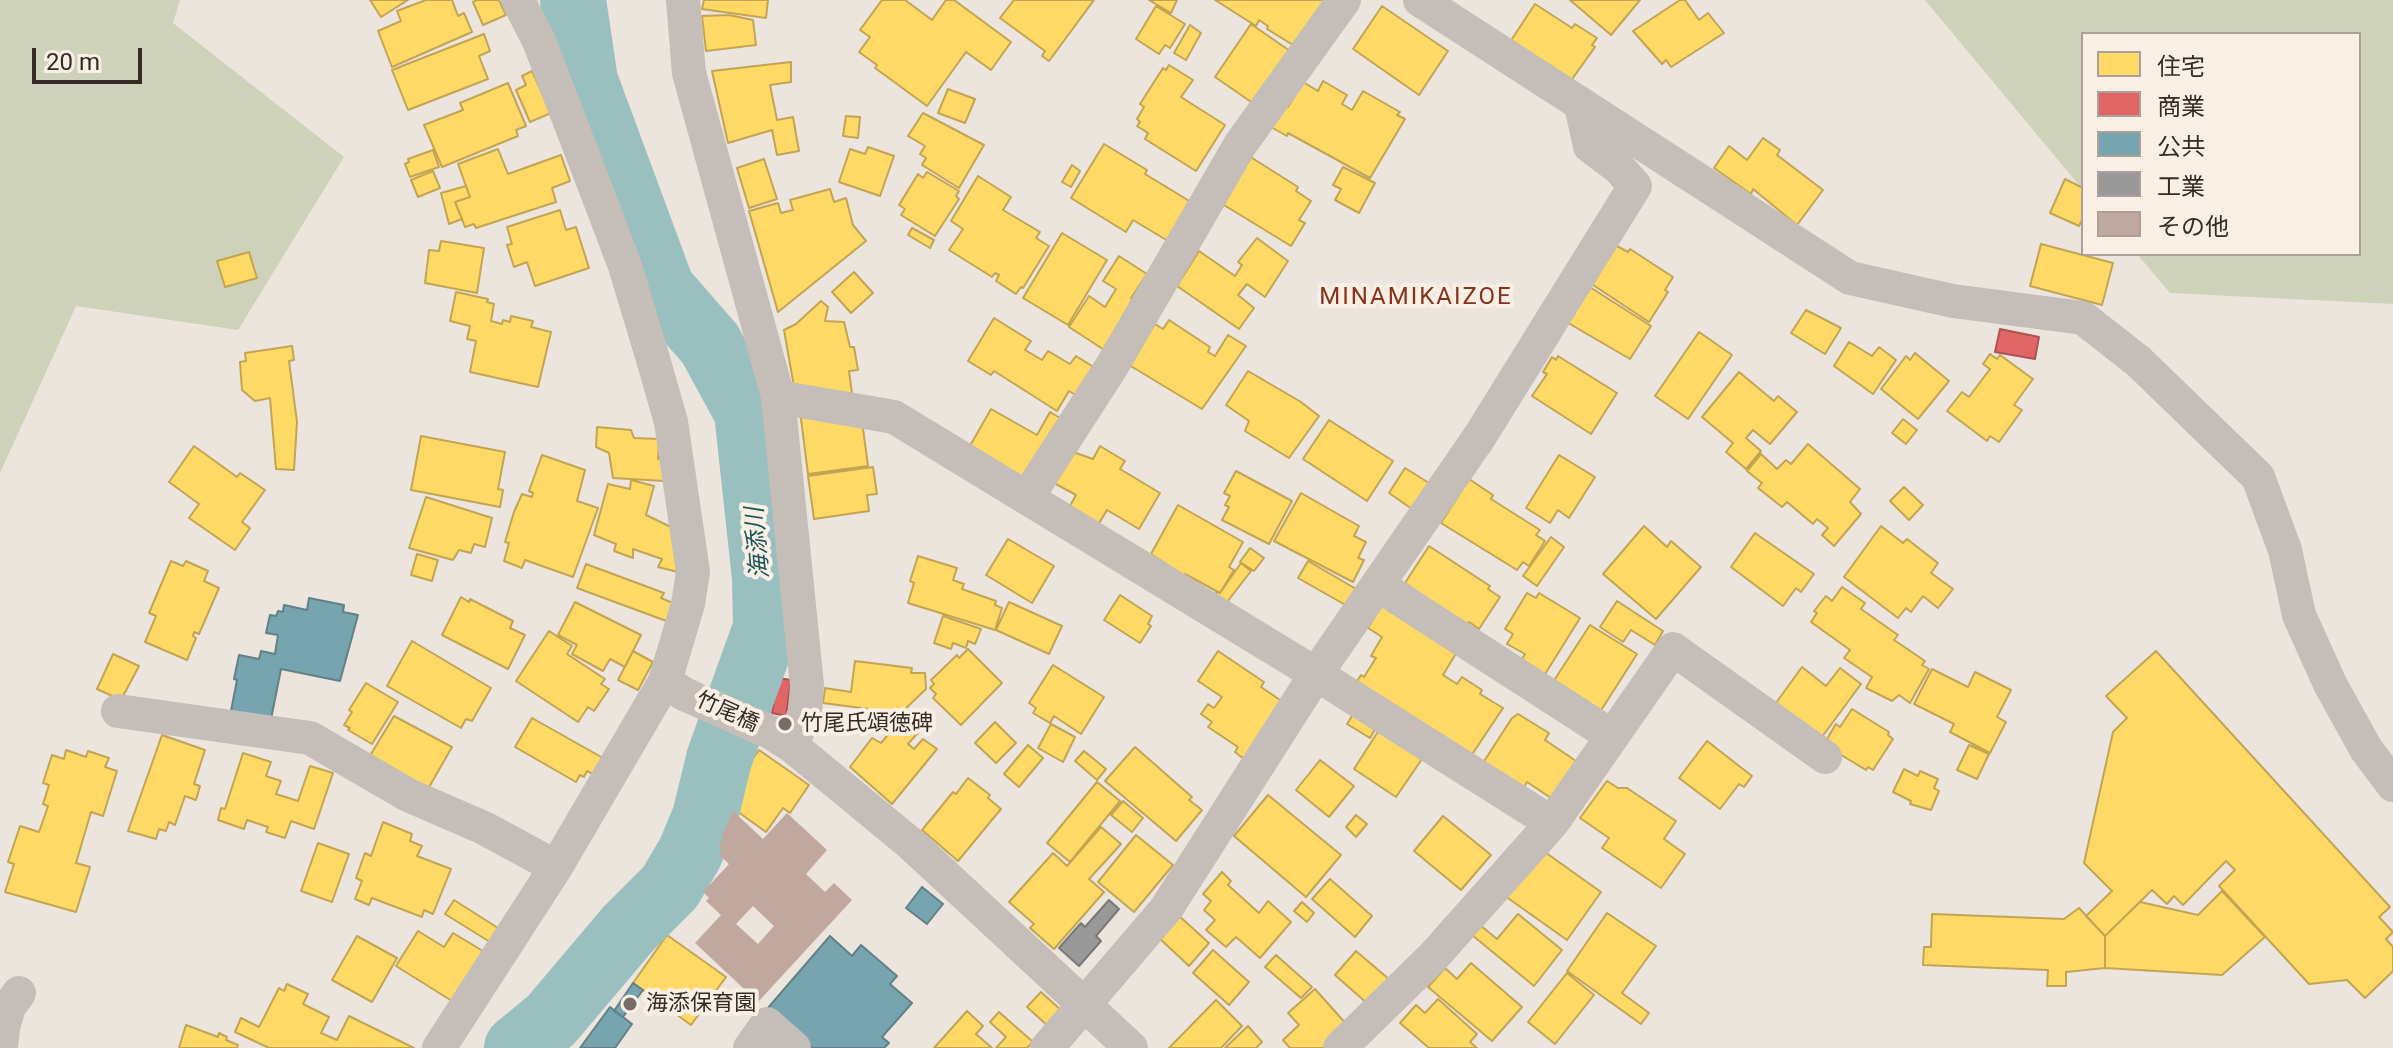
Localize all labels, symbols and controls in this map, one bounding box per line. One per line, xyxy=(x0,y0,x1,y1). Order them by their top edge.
scale bar xyxy=(36,32,146,82)
legend xyxy=(2081,32,2361,256)
text: 20 m xyxy=(46,48,100,76)
text: 住宅 xyxy=(2157,53,2205,81)
text: 商業 xyxy=(2157,93,2205,121)
text: 公共 xyxy=(2157,133,2205,161)
text: 工業 xyxy=(2157,173,2205,201)
text: その他 xyxy=(2157,213,2229,241)
district label: MINAMIKAIZOE xyxy=(1319,284,1513,312)
water label: 海添川 xyxy=(742,506,776,580)
street label: 竹尾橋 xyxy=(691,688,763,738)
place label: 竹尾氏頌徳碑 xyxy=(801,711,933,737)
marker: 竹尾氏頌徳碑 xyxy=(776,715,794,733)
place label: 海添保育園 xyxy=(646,991,756,1017)
marker: 海添保育園 xyxy=(621,995,639,1013)

